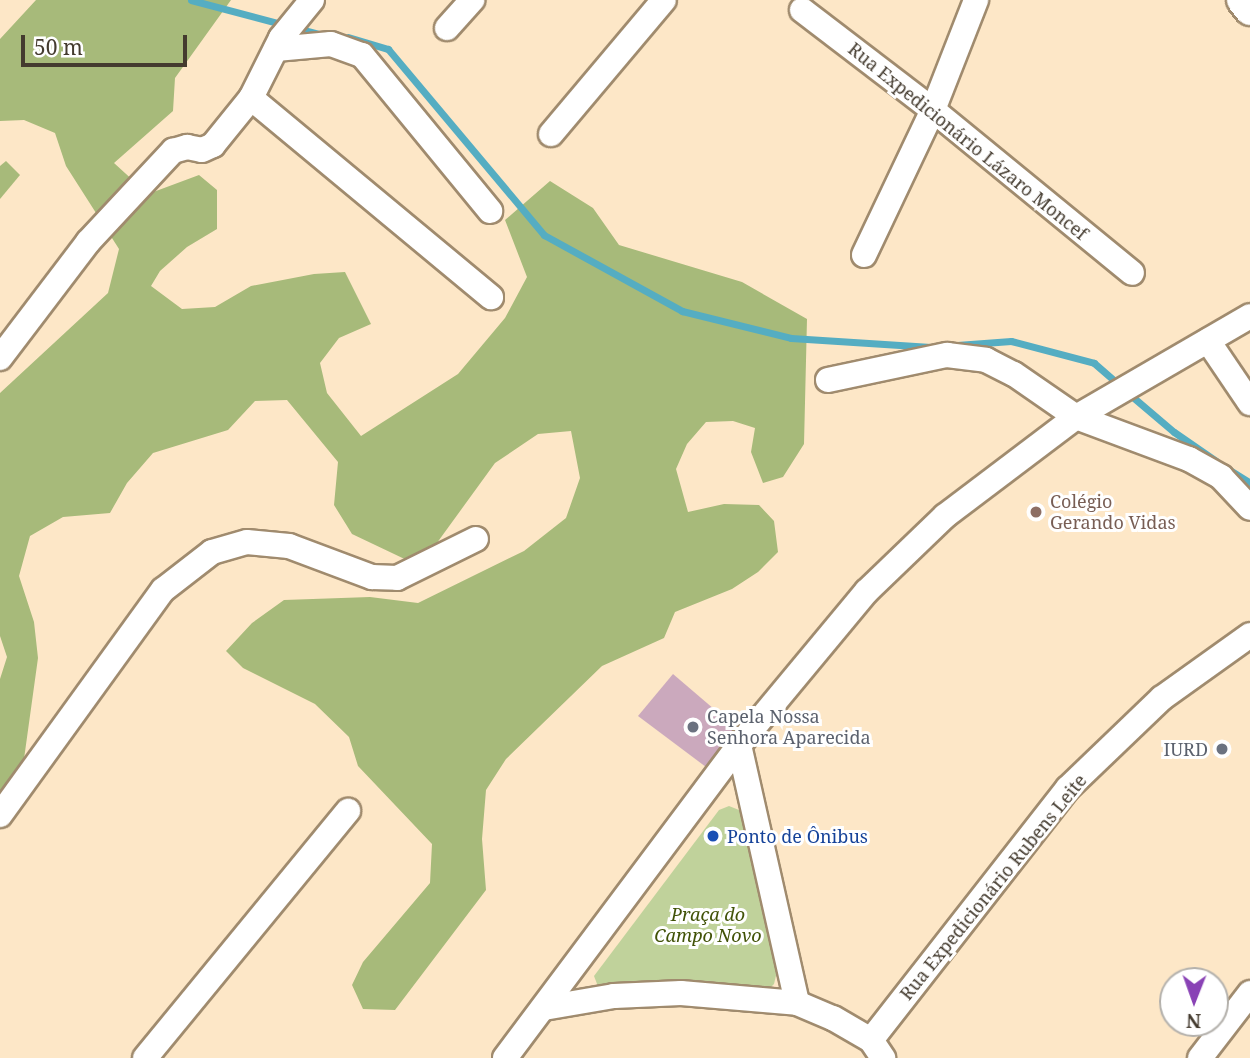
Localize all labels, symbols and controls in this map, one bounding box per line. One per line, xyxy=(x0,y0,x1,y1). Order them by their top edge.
scale bar xyxy=(24,21,191,65)
text: 50 m xyxy=(34,33,83,61)
street label: Rua Expedicionário Lázaro Moncef xyxy=(844,38,1092,244)
place label: Colégio Gerando Vidas xyxy=(1050,491,1176,534)
marker: Colégio Gerando Vidas xyxy=(1028,504,1044,520)
place label: Capela Nossa Senhora Aparecida xyxy=(707,706,871,748)
marker: Capela Nossa Senhora Aparecida xyxy=(685,719,701,735)
place label: IURD xyxy=(1164,738,1208,760)
marker: IURD xyxy=(1214,741,1230,757)
street label: Rua Expedicionário Rubens Leite xyxy=(895,770,1091,1004)
place label: Ponto de Ônibus xyxy=(727,825,868,847)
marker: Ponto de Ônibus xyxy=(705,828,721,844)
park label: Praça do Campo Novo xyxy=(654,904,762,946)
north arrow xyxy=(1159,967,1229,1037)
text: N xyxy=(1186,1008,1201,1034)

